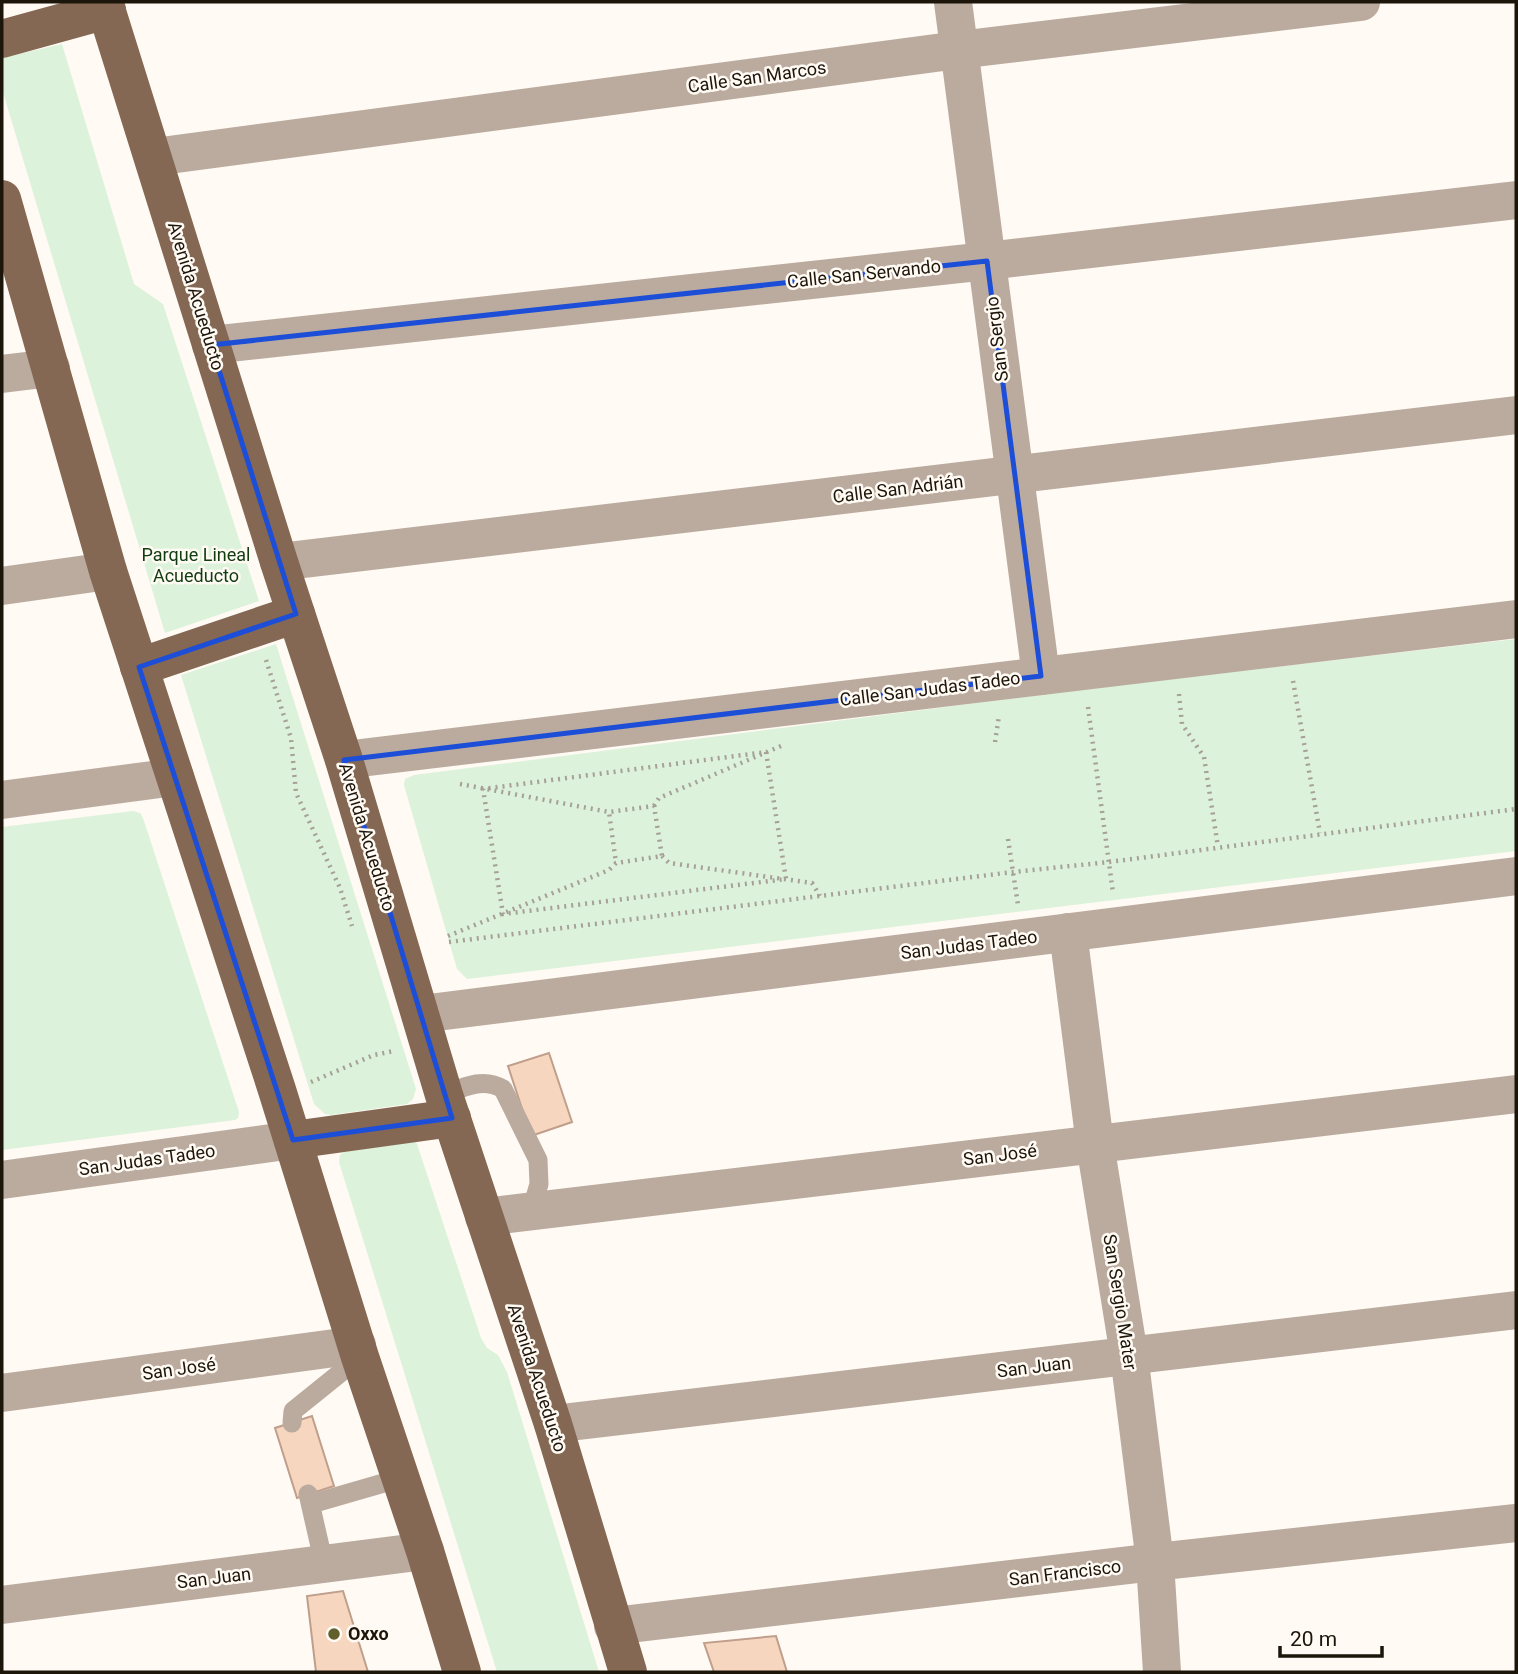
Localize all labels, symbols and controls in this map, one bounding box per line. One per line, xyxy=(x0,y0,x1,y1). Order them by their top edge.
street label: Calle San Marcos xyxy=(686,56,828,97)
street label: Avenida Acueducto xyxy=(164,219,229,373)
street label: Calle San Servando xyxy=(786,255,942,292)
street label: San Sergio xyxy=(981,295,1012,383)
street label: Calle San Adrián xyxy=(832,470,964,507)
park label: Parque Lineal Acueducto xyxy=(142,544,250,586)
street label: Calle San Judas Tadeo xyxy=(838,667,1021,710)
street label: Avenida Acueducto xyxy=(335,760,400,914)
street label: San Judas Tadeo xyxy=(899,926,1039,963)
street label: San Judas Tadeo xyxy=(77,1140,217,1179)
street label: San José xyxy=(962,1140,1038,1169)
street label: San Sergio Mater xyxy=(1099,1232,1142,1371)
street label: Avenida Acueducto xyxy=(504,1301,571,1454)
street label: San Juan xyxy=(996,1352,1072,1381)
street label: San José xyxy=(141,1353,217,1384)
street label: San Francisco xyxy=(1008,1555,1122,1590)
street label: San Juan xyxy=(176,1563,252,1592)
scale bar xyxy=(1280,1614,1382,1658)
place label: Oxxo xyxy=(348,1623,389,1644)
marker: Oxxo xyxy=(326,1626,342,1642)
text: 20 m xyxy=(1290,1627,1337,1651)

